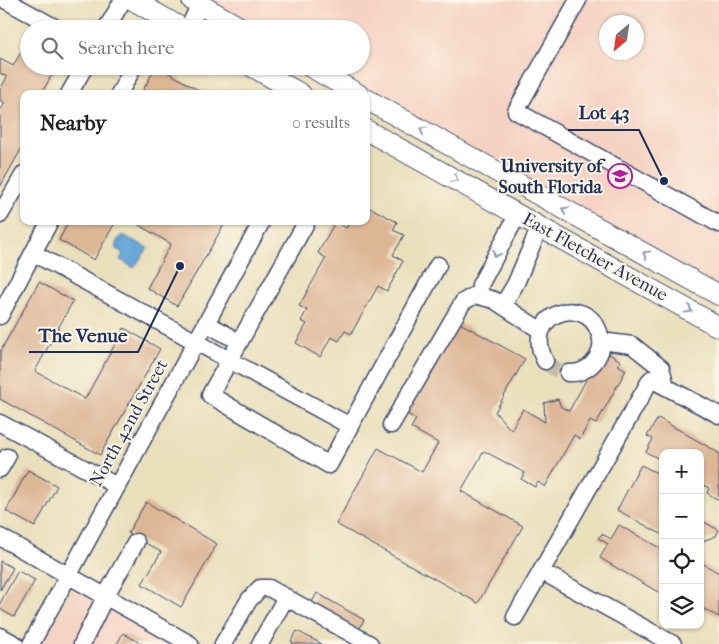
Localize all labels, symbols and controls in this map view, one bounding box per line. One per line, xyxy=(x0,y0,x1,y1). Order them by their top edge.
north arrow xyxy=(599,15,644,60)
search box xyxy=(20,20,370,75)
icon: search xyxy=(38,34,66,62)
text: Search here xyxy=(78,37,174,59)
callout: Lot 43 xyxy=(568,96,639,130)
text: Lot 43 xyxy=(579,102,629,124)
text: Nearby xyxy=(40,111,106,135)
text: 0 results xyxy=(292,113,350,132)
one-way arrow xyxy=(420,127,429,137)
place label: University of South Florida xyxy=(499,156,606,198)
school or university icon: University of South Florida xyxy=(607,163,633,189)
one-way arrow xyxy=(450,173,459,183)
one-way arrow xyxy=(561,206,570,216)
street label: East Fletcher Avenue xyxy=(519,208,671,306)
one-way arrow xyxy=(492,249,502,258)
one-way arrow xyxy=(642,251,651,261)
one-way arrow xyxy=(684,304,693,314)
callout: The Venue xyxy=(29,318,138,352)
text: The Venue xyxy=(38,325,128,347)
street label: North 42nd Street xyxy=(85,355,173,490)
map controls xyxy=(659,449,704,629)
button: + xyxy=(659,449,704,494)
button: − xyxy=(659,494,704,539)
button: locate xyxy=(659,539,704,584)
button: layers xyxy=(659,584,704,629)

